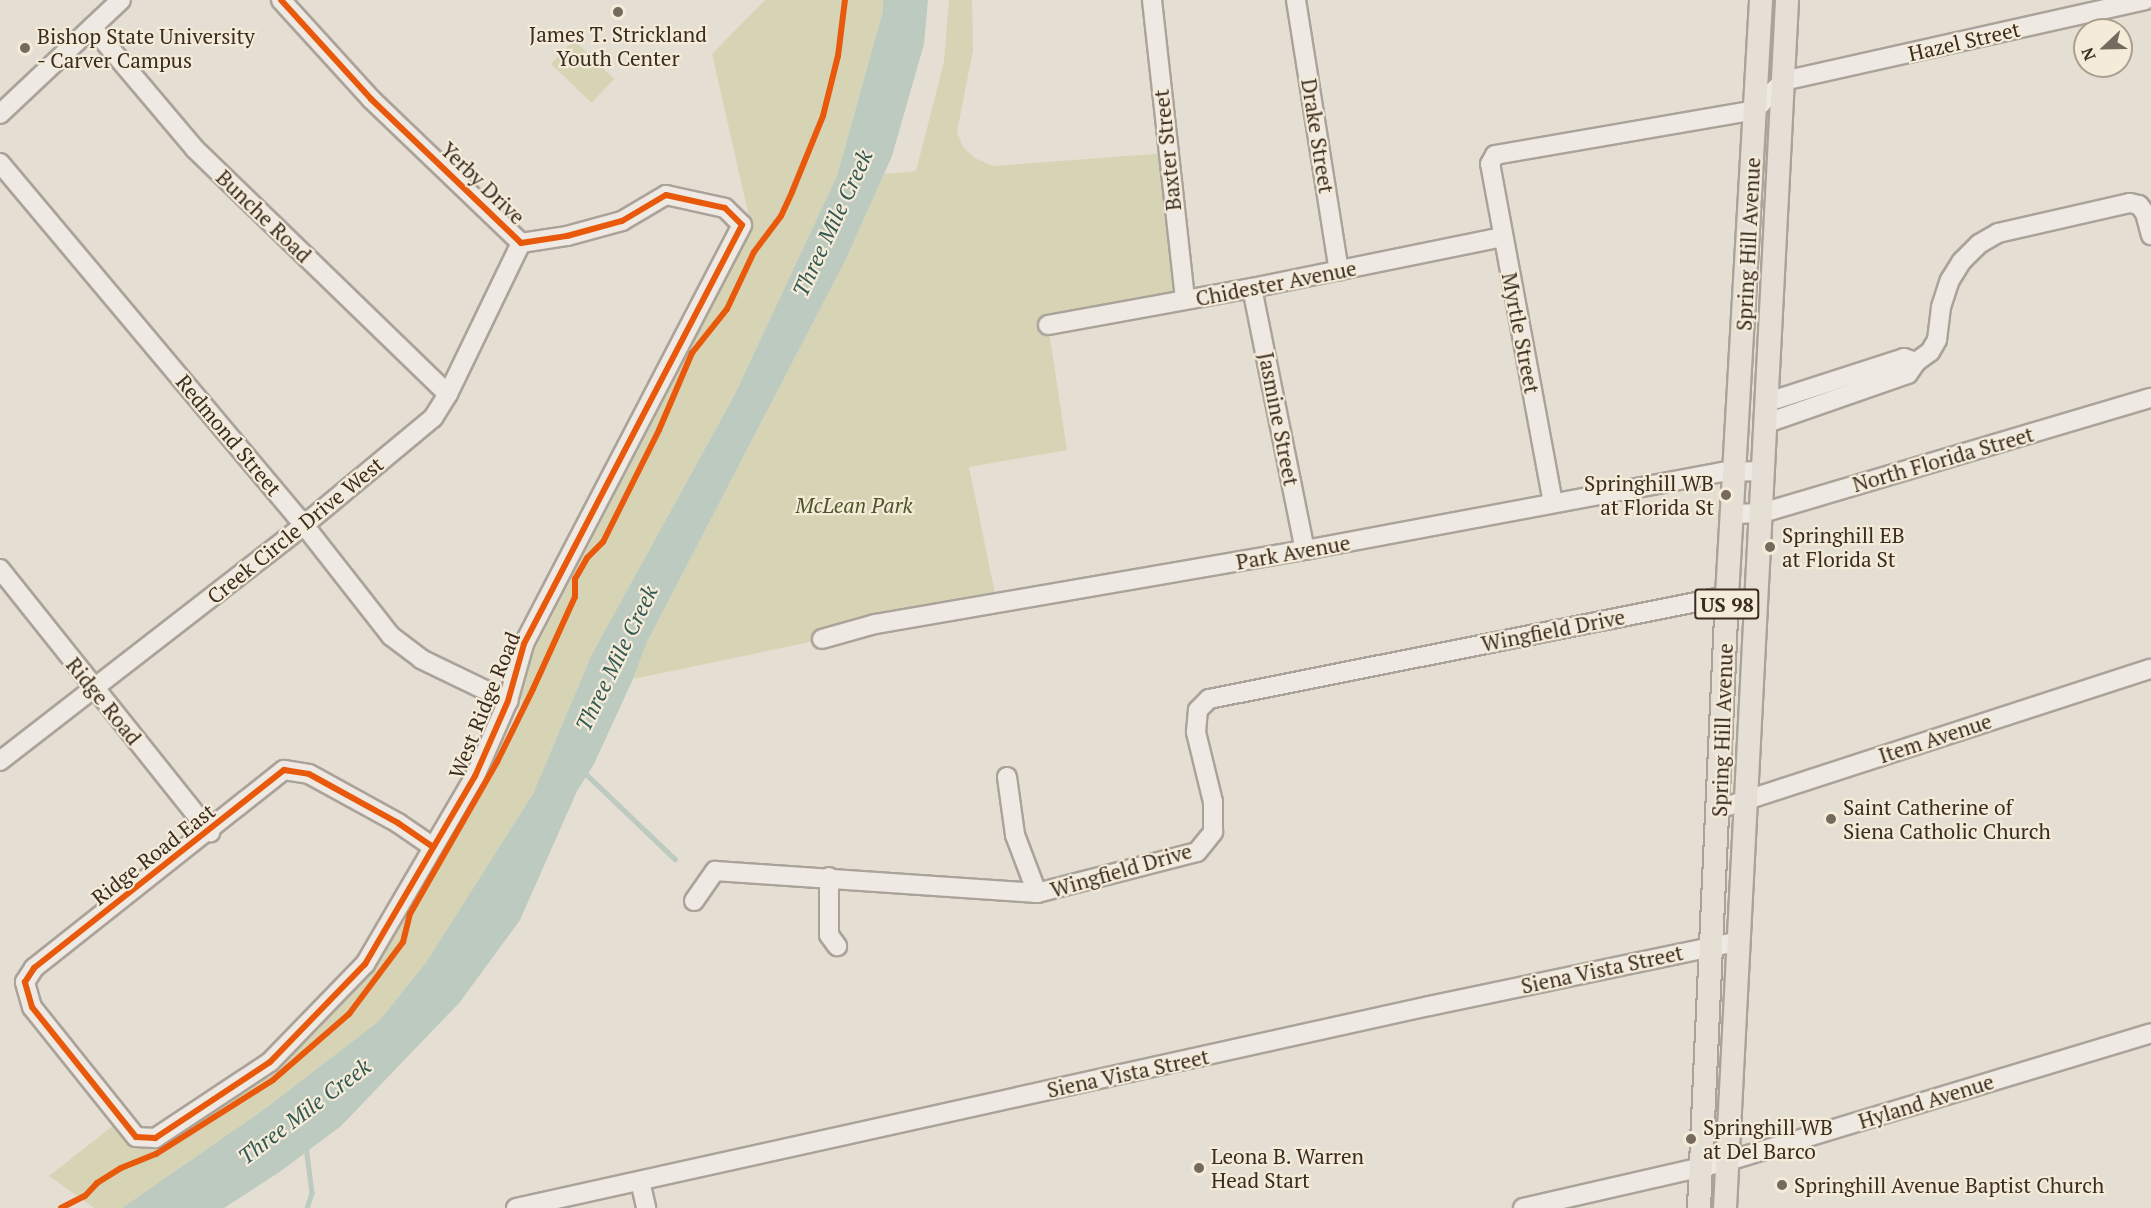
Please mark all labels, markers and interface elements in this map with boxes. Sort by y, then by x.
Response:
marker: James T. Strickland Youth Center [611,5,625,19]
street label: Hazel Street [1906,16,2022,66]
north arrow [2073,18,2133,78]
place label: James T. Strickland Youth Center [529,21,707,71]
place label: Bishop State University - Carver Campus [37,23,255,73]
marker: Bishop State University - Carver Campus [18,41,32,55]
text: N [2076,44,2101,64]
street label: Drake Street [1296,77,1340,195]
street label: Baxter Street [1148,88,1186,212]
street label: Yerby Drive [436,137,530,229]
water label: Three Mile Creek [787,146,877,300]
street label: Spring Hill Avenue [1731,156,1765,332]
street label: Bunche Road [211,165,317,267]
street label: Chidester Avenue [1193,255,1359,311]
street label: Myrtle Street [1497,270,1545,396]
street label: Jasmine Street [1254,350,1304,488]
street label: Redmond Street [171,369,287,501]
street label: North Florida Street [1849,421,2037,497]
street label: Creek Circle Drive West [202,451,388,609]
place label: Springhill WB at Florida St [1584,470,1714,520]
marker: Springhill WB at Florida St [1719,488,1733,502]
park label: McLean Park [795,492,913,518]
place label: Springhill EB at Florida St [1782,522,1905,572]
street label: Park Avenue [1234,530,1352,574]
marker: Springhill EB at Florida St [1763,540,1777,554]
water label: Three Mile Creek [569,581,663,735]
road number: US 98 [1694,587,1760,621]
street label: Wingfield Drive [1479,604,1627,656]
street label: West Ridge Road [443,628,525,782]
street label: Spring Hill Avenue [1706,642,1738,818]
street label: Ridge Road [61,652,147,750]
street label: Item Avenue [1875,708,1995,768]
place label: Saint Catherine of Siena Catholic Church [1843,794,2051,844]
street label: Ridge Road East [86,798,220,910]
marker: Saint Catherine of Siena Catholic Church [1824,812,1838,826]
street label: Wingfield Drive [1047,838,1195,902]
street label: Siena Vista Street [1518,939,1686,999]
street label: Siena Vista Street [1044,1043,1212,1103]
water label: Three Mile Creek [233,1053,375,1169]
street label: Hyland Avenue [1855,1068,1997,1134]
place label: Springhill WB at Del Barco [1703,1114,1833,1164]
marker: Springhill WB at Del Barco [1684,1132,1698,1146]
place label: Leona B. Warren Head Start [1211,1143,1365,1193]
marker: Leona B. Warren Head Start [1192,1161,1206,1175]
place label: Springhill Avenue Baptist Church [1794,1172,2105,1198]
marker: Springhill Avenue Baptist Church [1775,1178,1789,1192]

